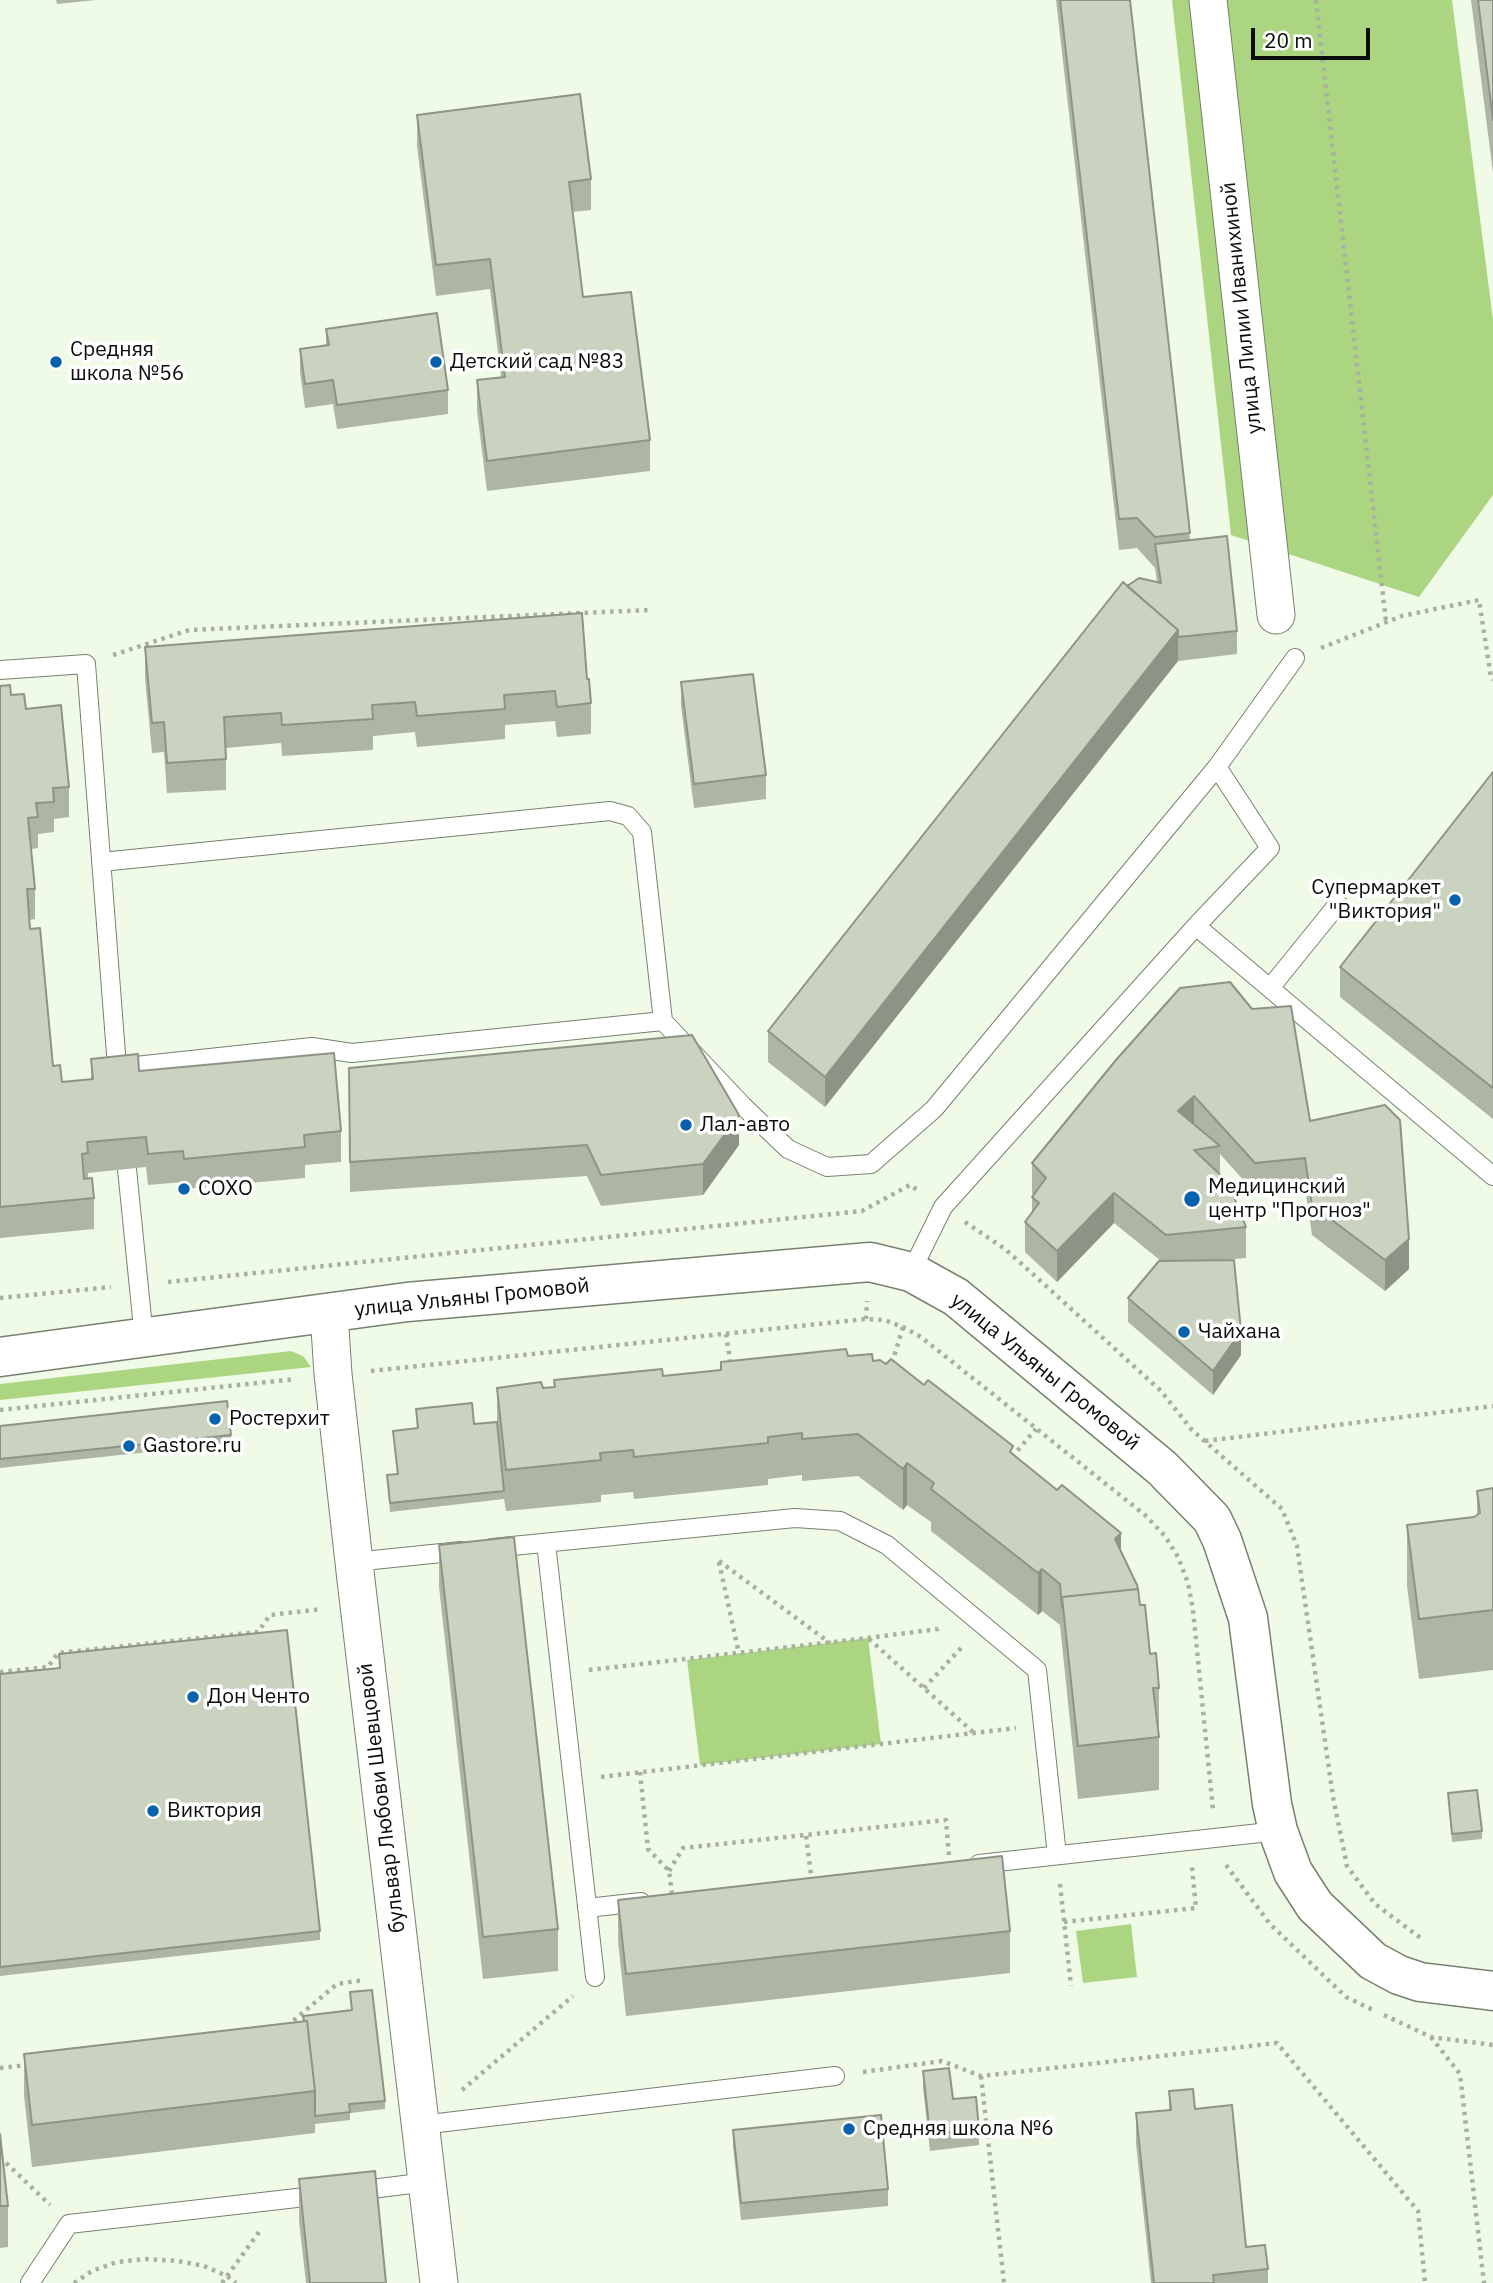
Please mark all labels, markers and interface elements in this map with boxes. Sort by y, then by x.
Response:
scale bar [1255,14,1374,58]
text: 20 m [1264,26,1313,54]
street label: улица Лилии Иванихиной [1216,181,1268,435]
place label: Средняя школа №56 [70,337,184,387]
place label: Детский сад №83 [450,349,624,375]
marker: Средняя школа №56 [48,354,64,370]
marker: Детский сад №83 [428,354,444,370]
place label: Супермаркет "Виктория" [1311,875,1441,925]
marker: Супермаркет "Виктория" [1447,892,1463,908]
place label: Лал-авто [700,1112,790,1138]
marker: Лал-авто [678,1117,694,1133]
place label: Медицинский центр "Прогноз" [1208,1174,1371,1224]
place label: СОХО [198,1176,253,1202]
marker: СОХО [176,1181,192,1197]
marker: Медицинский центр "Прогноз" [1182,1189,1202,1209]
street label: улица Ульяны Громовой [353,1273,591,1323]
street label: улица Ульяны Громовой [945,1288,1145,1456]
place label: Чайхана [1198,1319,1280,1345]
marker: Чайхана [1176,1324,1192,1340]
place label: Ростерхит [229,1406,330,1432]
marker: Ростерхит [207,1411,223,1427]
place label: Gastore.ru [143,1433,242,1459]
marker: Gastore.ru [121,1438,137,1454]
street label: бульвар Любови Шевцовой [353,1662,411,1934]
place label: Дон Ченто [207,1684,310,1710]
marker: Дон Ченто [185,1689,201,1705]
place label: Виктория [167,1798,262,1824]
marker: Виктория [145,1803,161,1819]
place label: Средняя школа №6 [863,2116,1054,2142]
marker: Средняя школа №6 [841,2121,857,2137]

